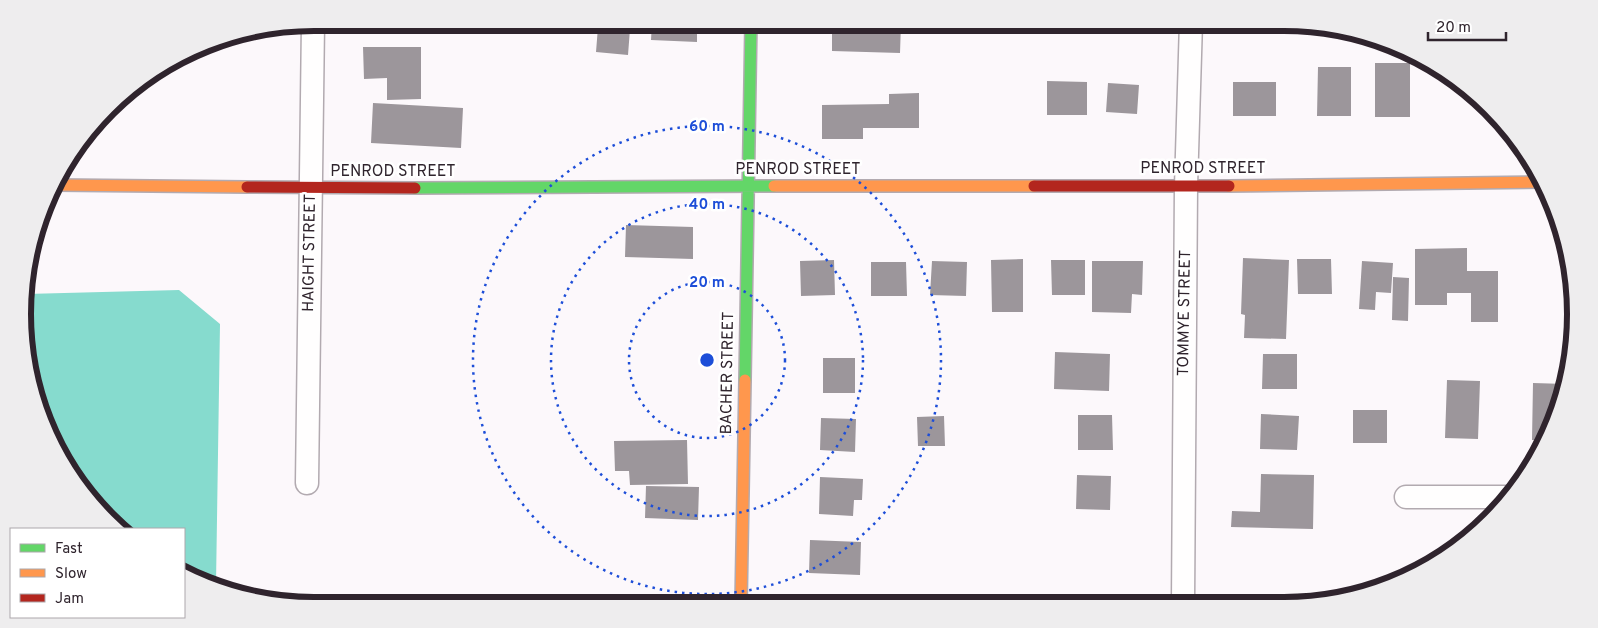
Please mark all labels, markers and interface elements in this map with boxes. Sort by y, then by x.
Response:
scale bar [1428,10,1506,42]
text: 20 m [1436,19,1471,38]
text: 60 m [689,118,725,137]
street label: PENROD STREET [1140,159,1266,179]
street label: PENROD STREET [735,160,861,180]
street label: PENROD STREET [330,162,456,182]
street label: HAIGHT STREET [299,194,321,312]
text: 40 m [689,196,725,215]
street label: TOMMYE STREET [1174,250,1196,376]
text: 20 m [689,274,725,293]
street label: BACHER STREET [717,311,739,435]
centre of rings [698,351,716,369]
legend [10,528,185,618]
text: Fast [55,540,83,559]
text: Slow [55,565,87,584]
text: Jam [55,590,84,609]

